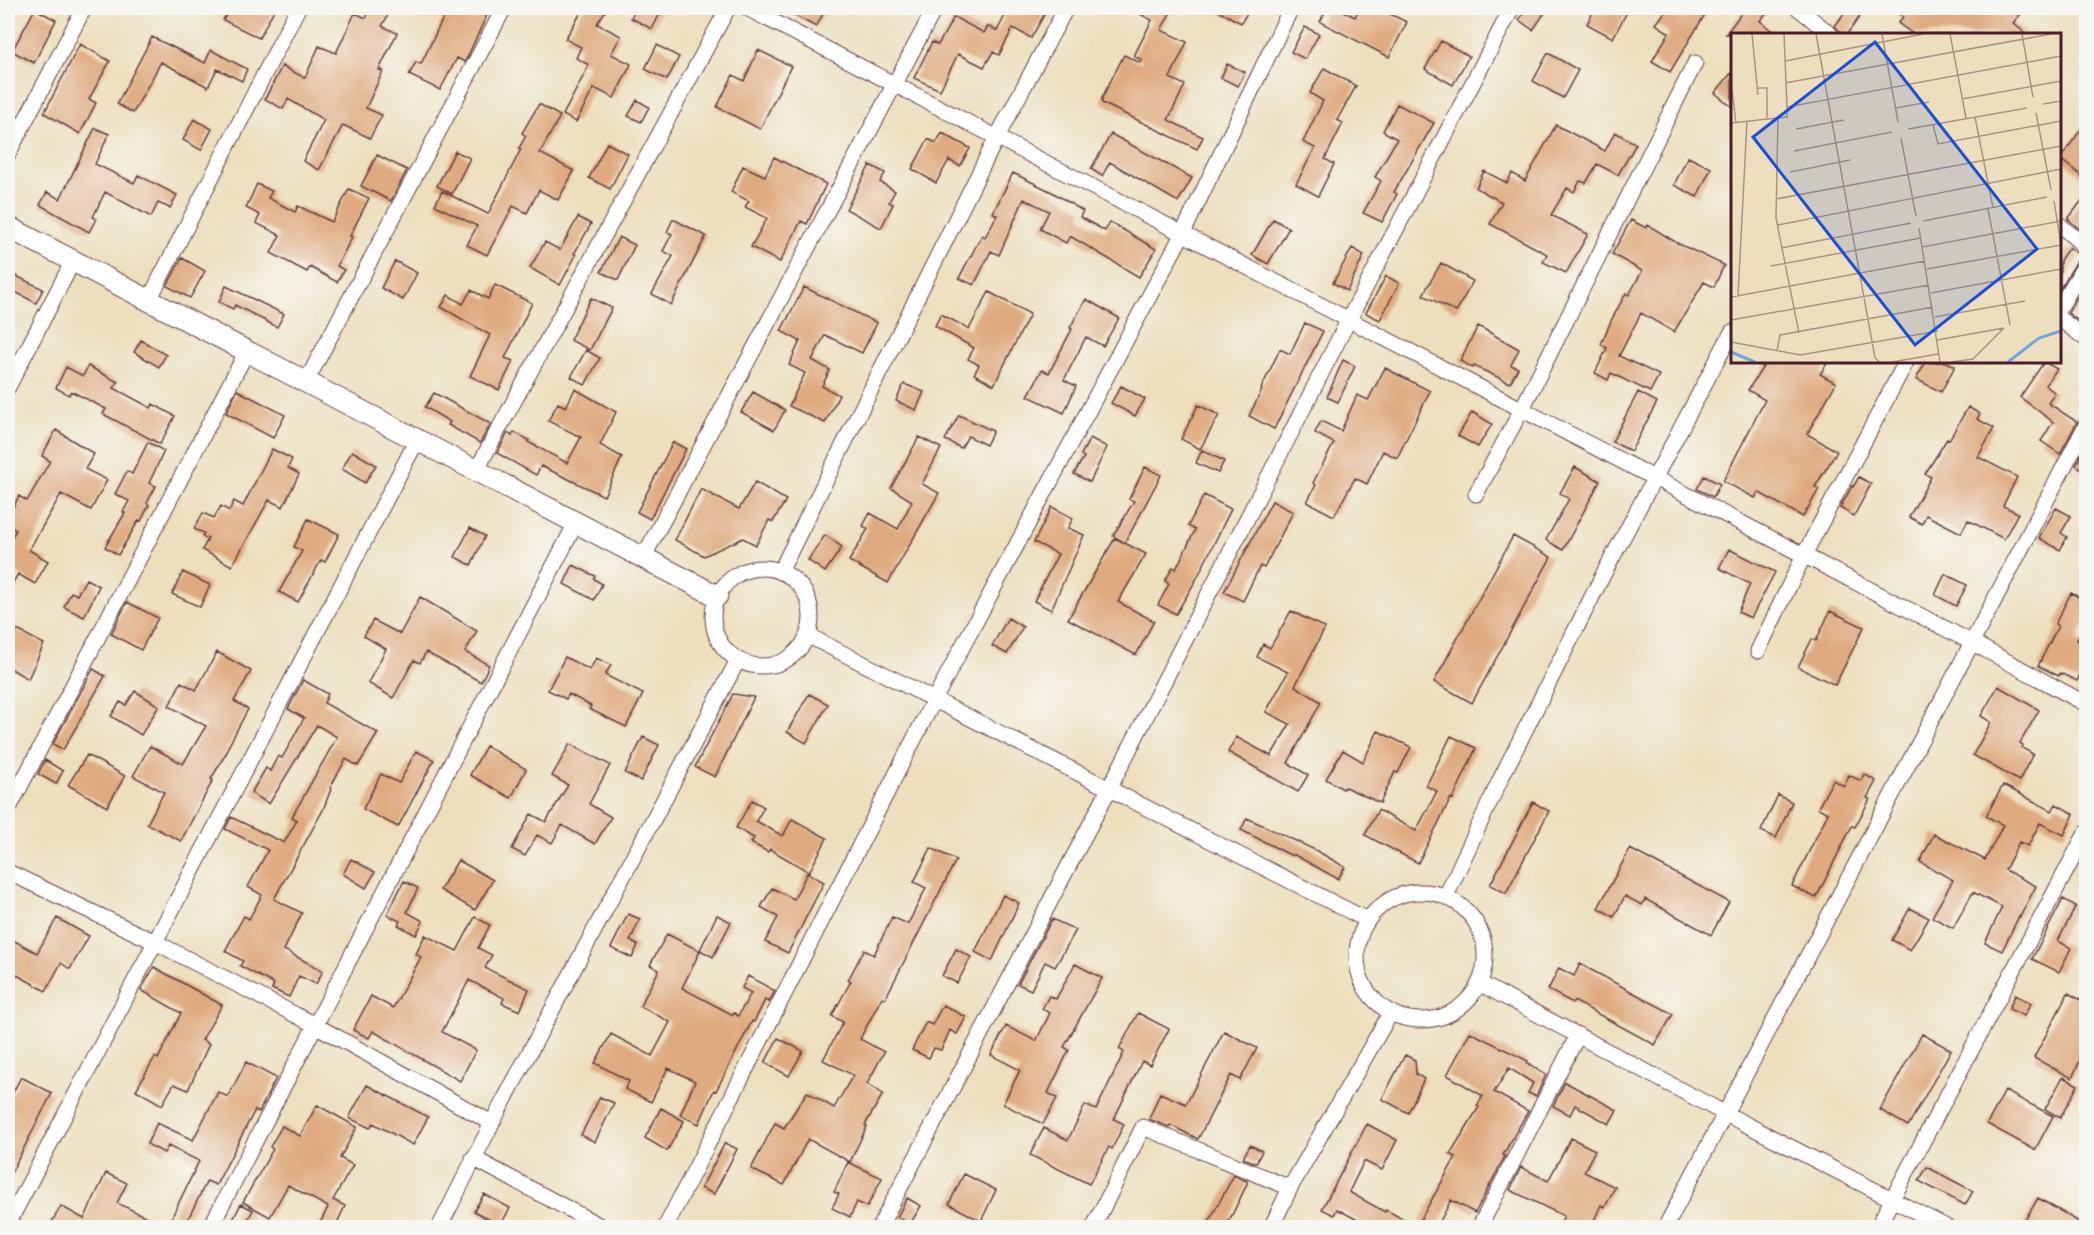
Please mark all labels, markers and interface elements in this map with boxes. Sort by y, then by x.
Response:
inset map [1731,33,2061,363]

